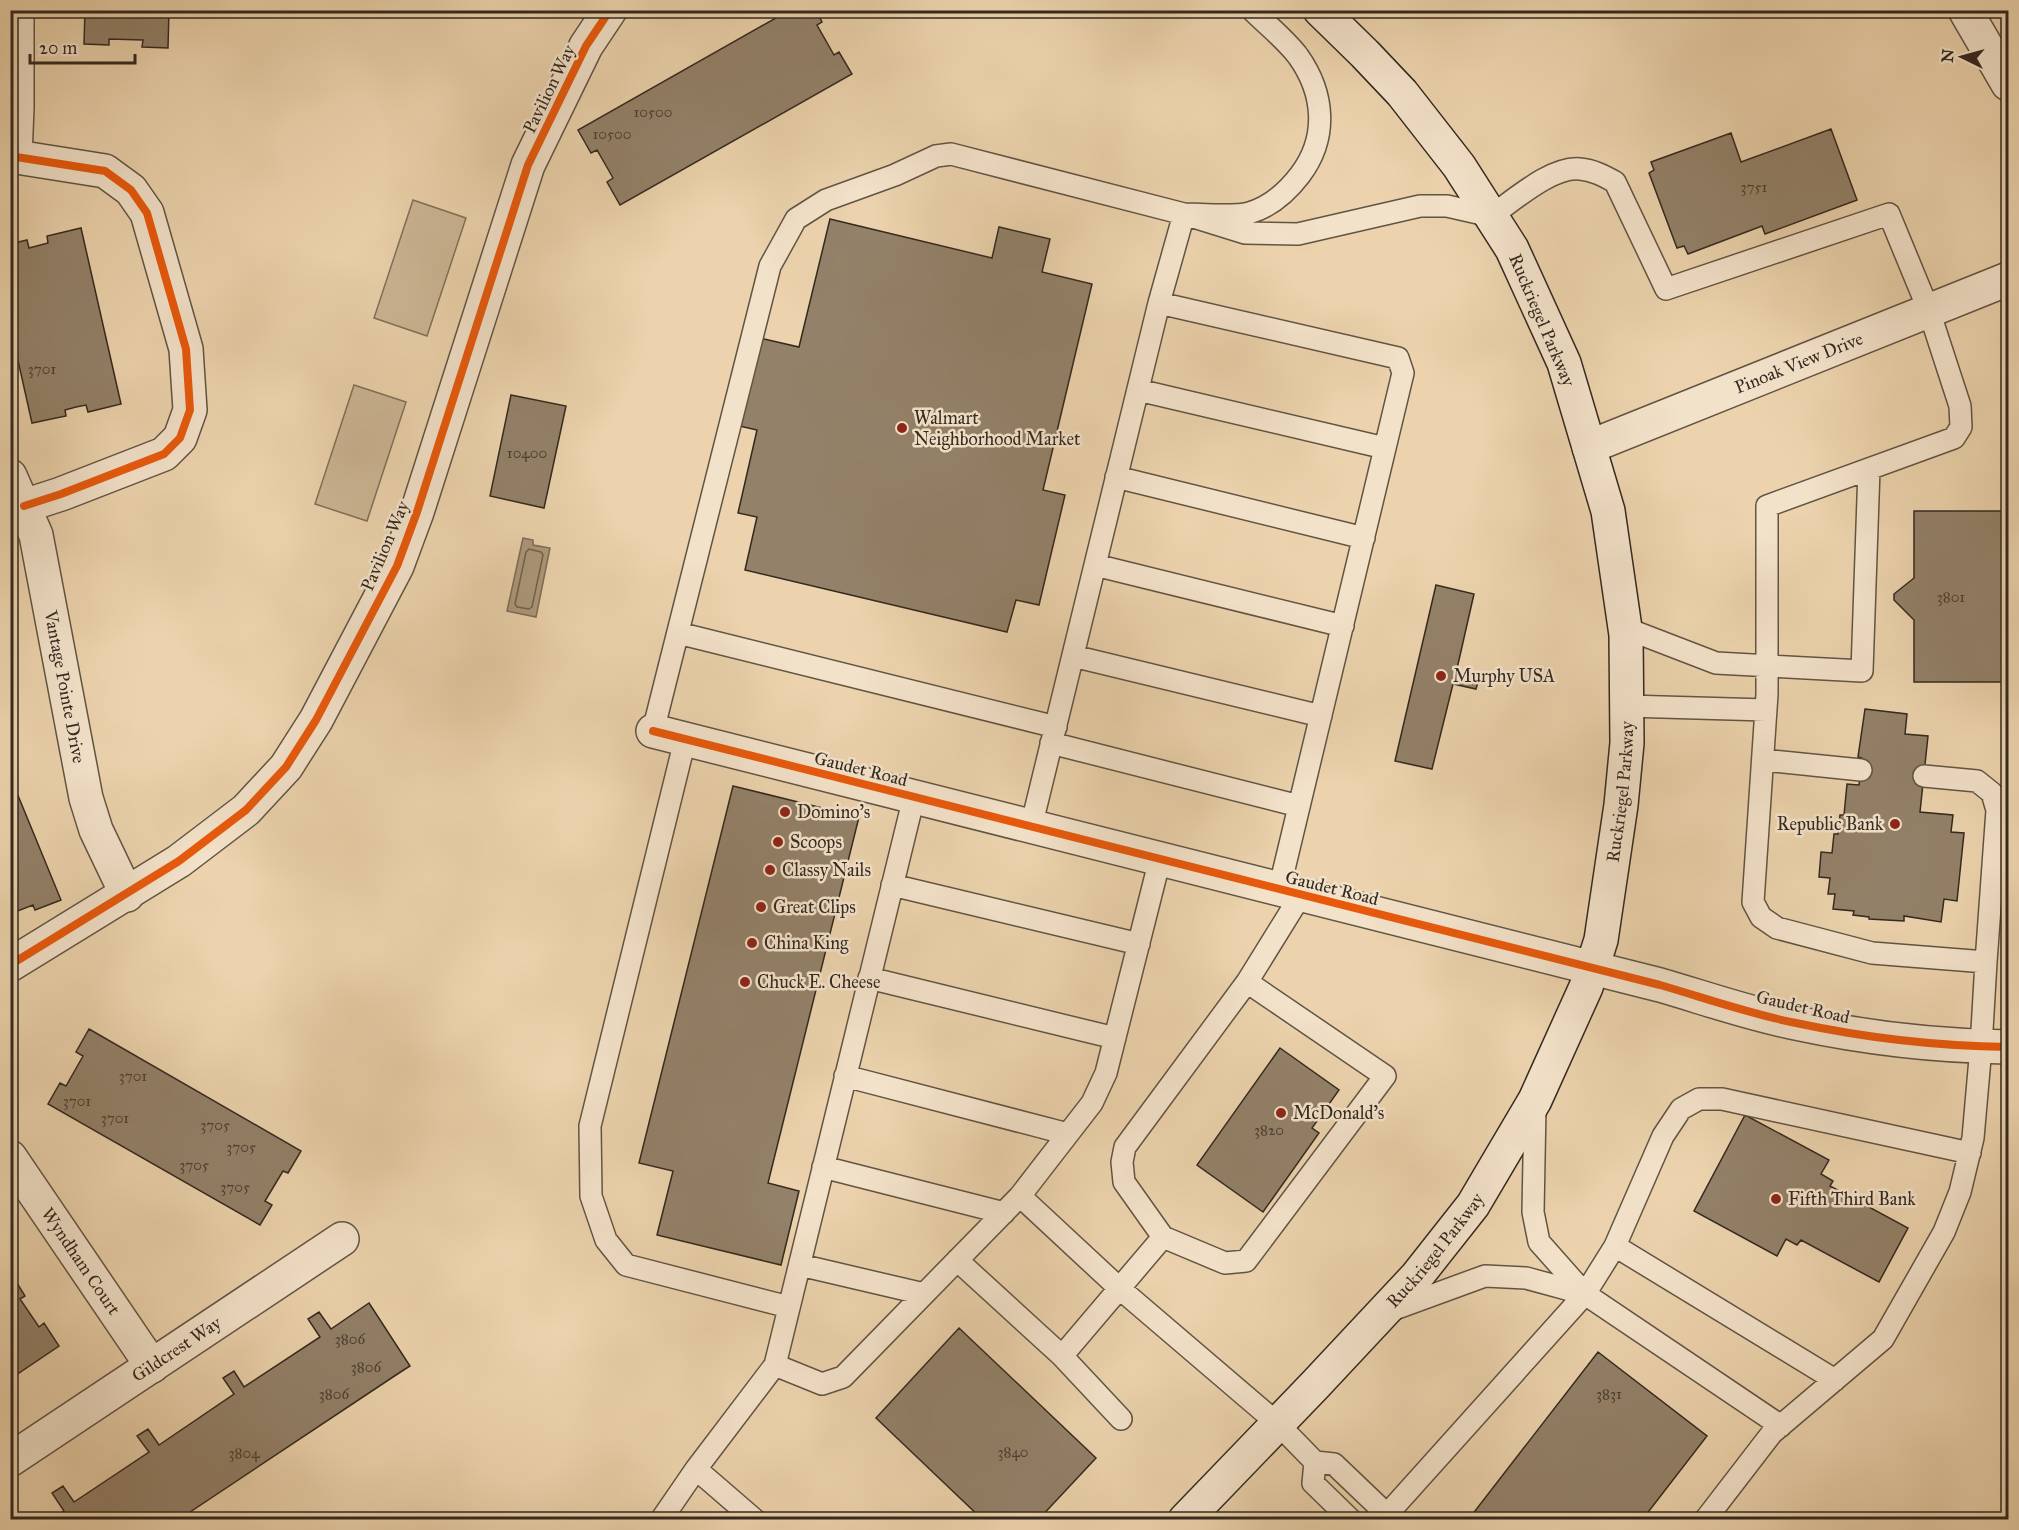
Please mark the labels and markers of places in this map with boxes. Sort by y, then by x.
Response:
place label: Walmart Neighborhood Market [914,407,1081,451]
marker: Walmart Neighborhood Market [895,421,909,435]
place label: Murphy USA [1453,665,1555,687]
marker: Murphy USA [1434,669,1448,683]
place label: Domino's [797,801,870,823]
marker: Domino's [778,805,792,819]
place label: Republic Bank [1777,813,1884,835]
marker: Republic Bank [1888,817,1902,831]
place label: Scoops [790,831,842,853]
marker: Scoops [771,835,785,849]
place label: Classy Nails [782,859,871,881]
marker: Classy Nails [763,863,777,877]
place label: Great Clips [773,896,856,918]
marker: Great Clips [754,900,768,914]
place label: China King [764,932,849,955]
marker: China King [745,936,759,950]
place label: Chuck E. Cheese [757,971,880,993]
marker: Chuck E. Cheese [738,975,752,989]
place label: McDonald's [1293,1102,1384,1124]
marker: McDonald's [1274,1106,1288,1120]
place label: Fifth Third Bank [1788,1188,1916,1210]
marker: Fifth Third Bank [1769,1192,1783,1206]

